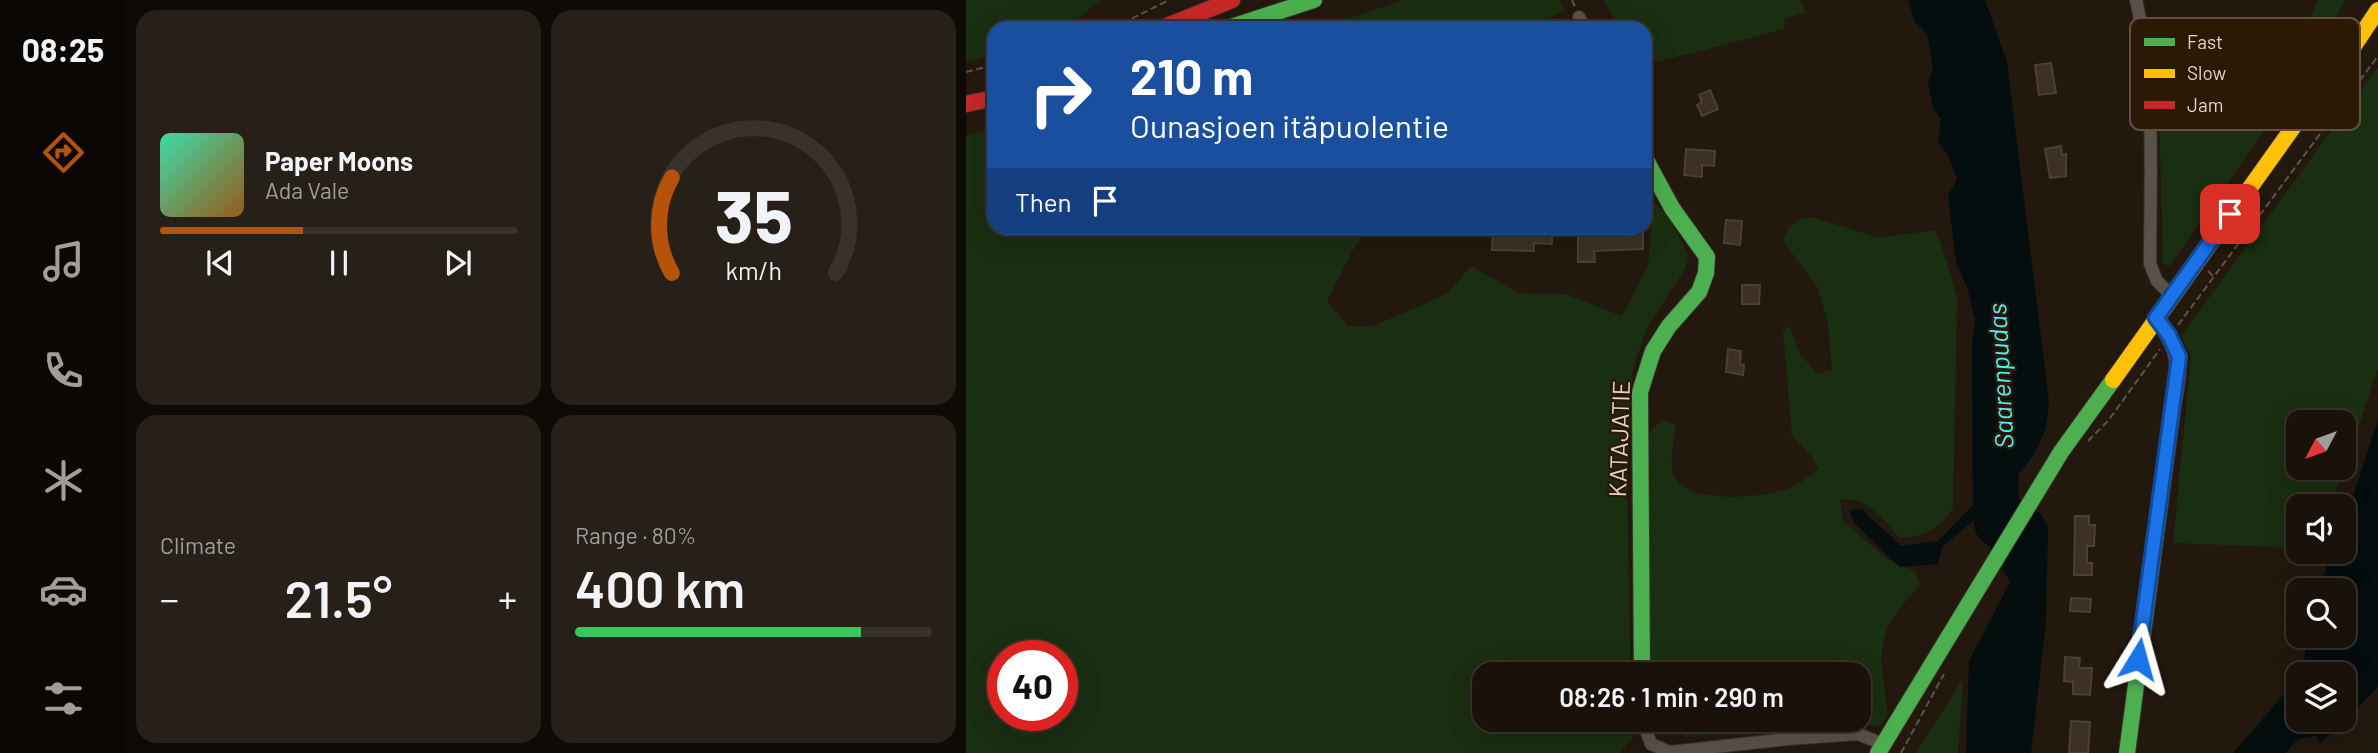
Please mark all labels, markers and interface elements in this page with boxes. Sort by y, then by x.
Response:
legend [2130,18,2360,130]
text: 08:25 [22,30,104,68]
text: Fast [2187,30,2223,53]
text: 210 m [1130,46,1253,105]
icon: right [1015,49,1106,140]
text: Slow [2187,61,2226,84]
text: Jam [2187,93,2223,116]
text: Ounasjoen itäpuolentie [1130,106,1449,144]
icon: directions [39,128,88,177]
text: Paper Moons [265,145,413,176]
text: 35 [714,171,793,259]
text: Ada Vale [265,176,349,204]
icon: arrive [1086,182,1124,220]
pin [2200,184,2260,244]
text: Then [1015,186,1072,217]
icon: arrive [2211,195,2249,233]
icon: music [39,237,88,286]
icon: previous [201,244,239,282]
icon: pause [320,244,358,282]
icon: next [439,244,477,282]
text: km/h [725,255,782,285]
water label: Saarenpudas [1980,303,2019,450]
icon: phone [39,346,88,395]
street label: KATAJATIE [1602,380,1635,498]
north arrow [2286,410,2356,480]
map controls [2286,410,2356,732]
icon: climate [39,456,88,505]
button: sound [2286,494,2356,564]
text: Range · 80% [575,521,696,549]
text: Climate [160,531,236,559]
text: 400 km [575,556,745,618]
icon: car [39,565,88,614]
text: 21.5° [285,566,392,628]
text: − [160,575,179,621]
text: + [498,575,517,621]
button: search [2286,578,2356,648]
position arrow [2101,622,2175,696]
speed limit sign: 40 [987,640,1078,731]
button: layers [2286,662,2356,732]
icon: filters [39,674,88,723]
text: 08:26 · 1 min · 290 m [1559,681,1784,712]

